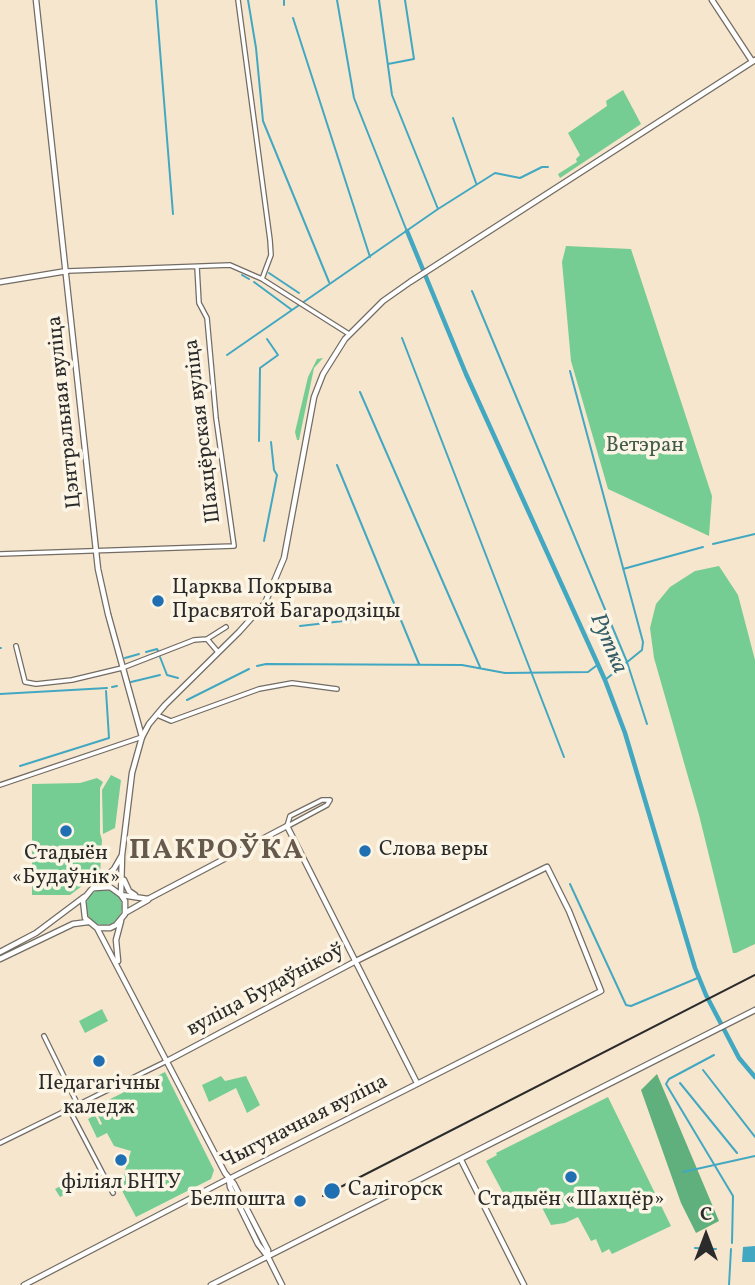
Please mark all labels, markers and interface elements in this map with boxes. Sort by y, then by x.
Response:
street label: Цэнтральная вуліца [43,314,89,510]
street label: Шахцёрская вуліца [180,337,228,525]
park label: Ветэран [606,434,684,460]
place label: Царква Покрыва Прасвятой Багародзіцы [172,576,400,626]
marker: Царква Покрыва Прасвятой Багародзіцы [150,593,166,609]
water label: Рутка [582,610,632,678]
marker: Стадыён «Будаўнік» [58,823,74,839]
district label: ПАКРОЎКА [130,836,304,870]
place label: Слова веры [379,838,488,864]
place label: Стадыён «Будаўнік» [12,842,120,892]
marker: Слова веры [357,843,373,859]
street label: вуліца Будаўнікоў [183,939,349,1043]
marker: Педагагічны каледж [91,1053,107,1069]
street label: Чыгуначная вуліца [217,1070,393,1176]
place label: Педагагічны каледж [38,1072,160,1122]
marker: філіял БНТУ [113,1152,129,1168]
marker: Стадыён «Шахцёр» [563,1169,579,1185]
place label: філіял БНТУ [61,1171,181,1197]
place label: Салігорск [348,1178,443,1204]
marker: Салігорск [322,1181,342,1201]
place label: Белпошта [190,1188,286,1214]
place label: Стадыён «Шахцёр» [478,1188,664,1214]
marker: Белпошта [292,1193,308,1209]
north arrow [671,1201,741,1271]
text: С [700,1202,712,1228]

